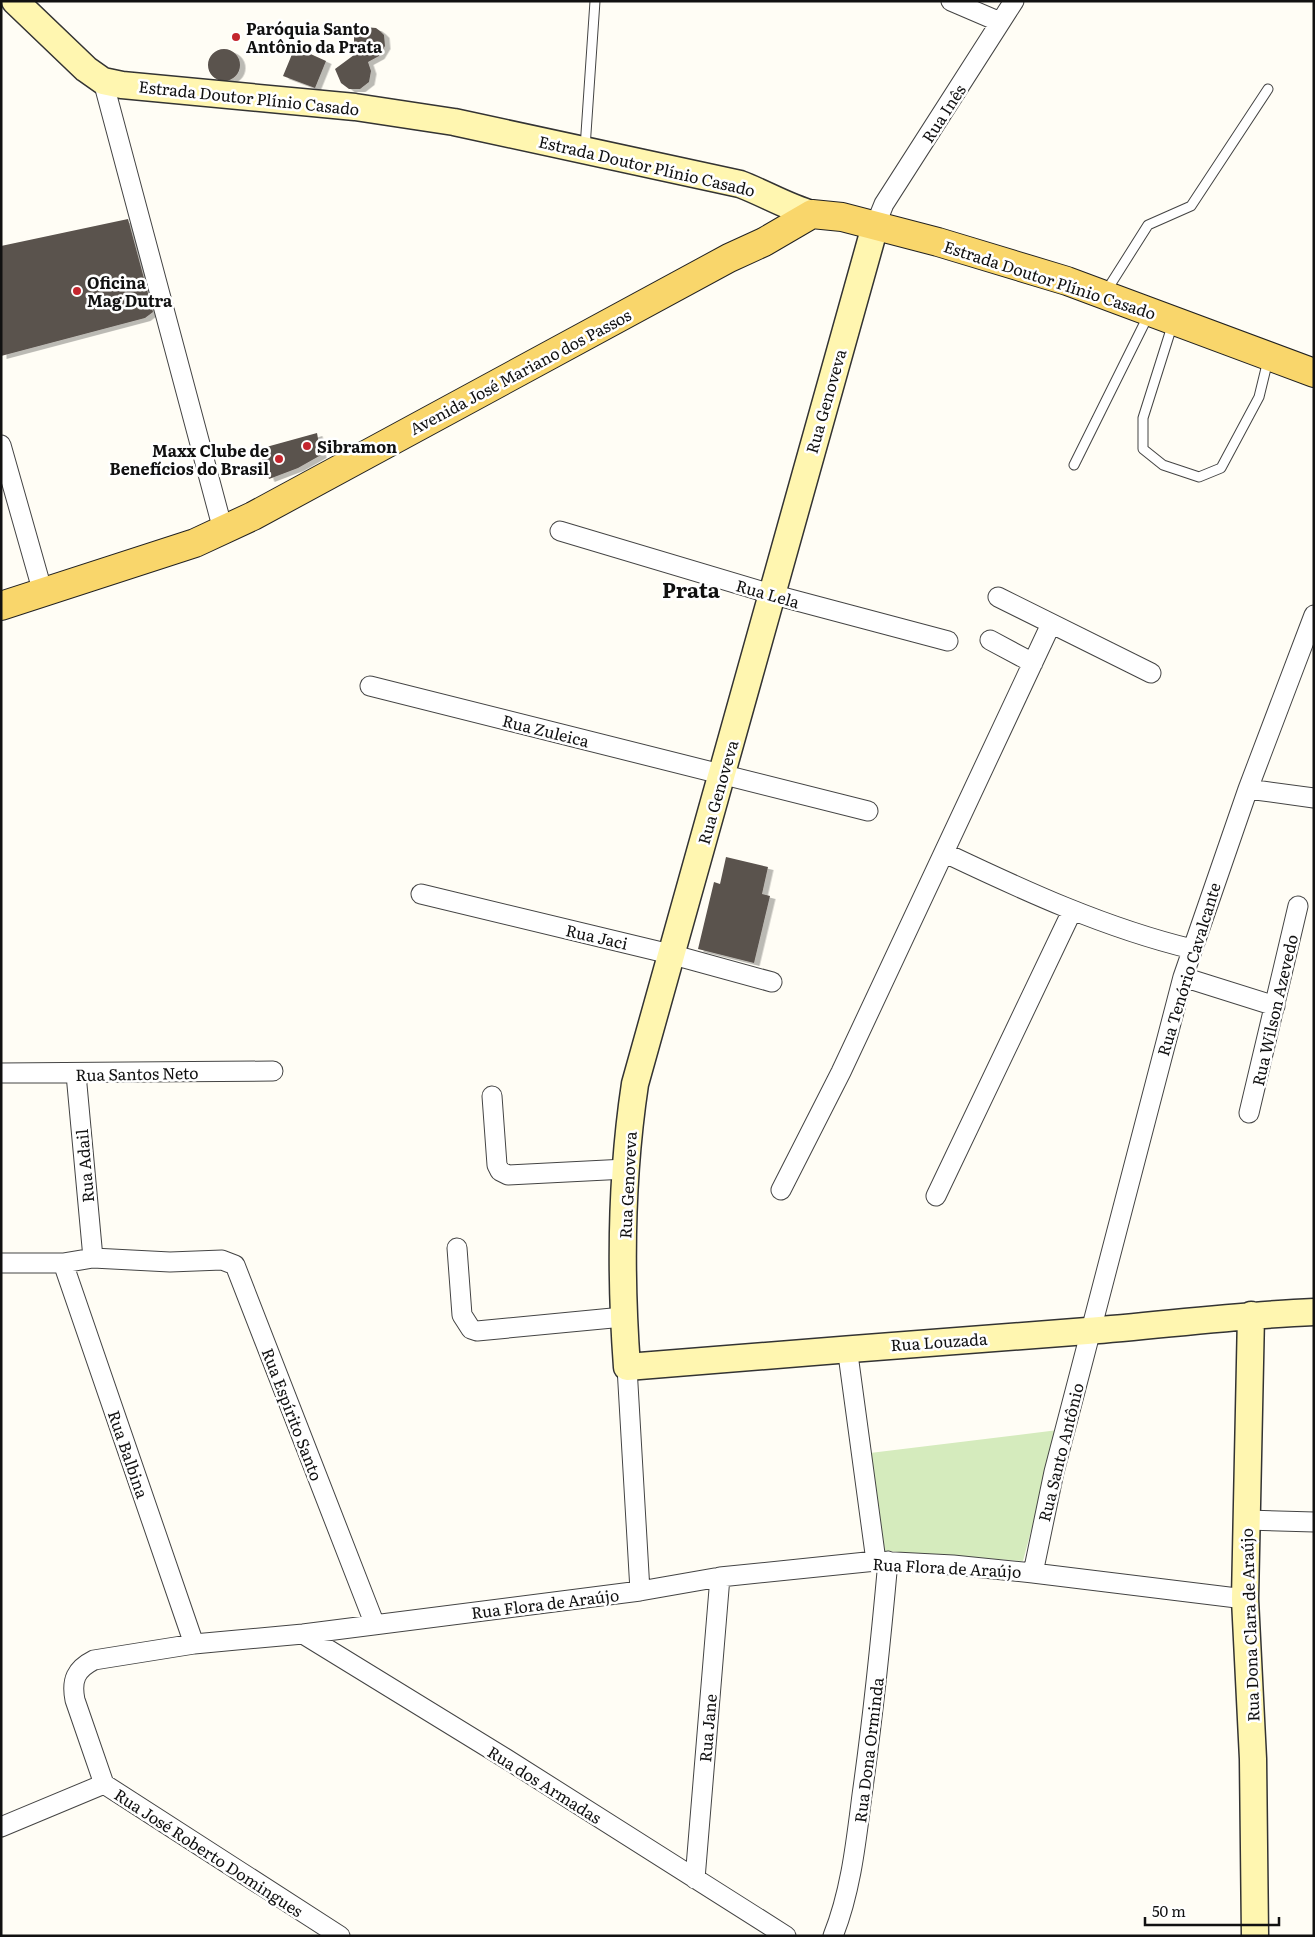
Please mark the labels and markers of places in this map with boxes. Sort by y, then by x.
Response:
place label: Paróquia Santo Antônio da Prata [246,16,383,58]
marker: Paróquia Santo Antônio da Prata [230,31,242,43]
place label: Oficina Mag Dutra [87,270,173,312]
marker: Oficina Mag Dutra [71,285,83,297]
place label: Sibramon [317,434,397,458]
place label: Maxx Clube de Benefícios do Brasil [110,438,269,480]
marker: Sibramon [301,440,313,452]
marker: Maxx Clube de Benefícios do Brasil [273,453,285,465]

